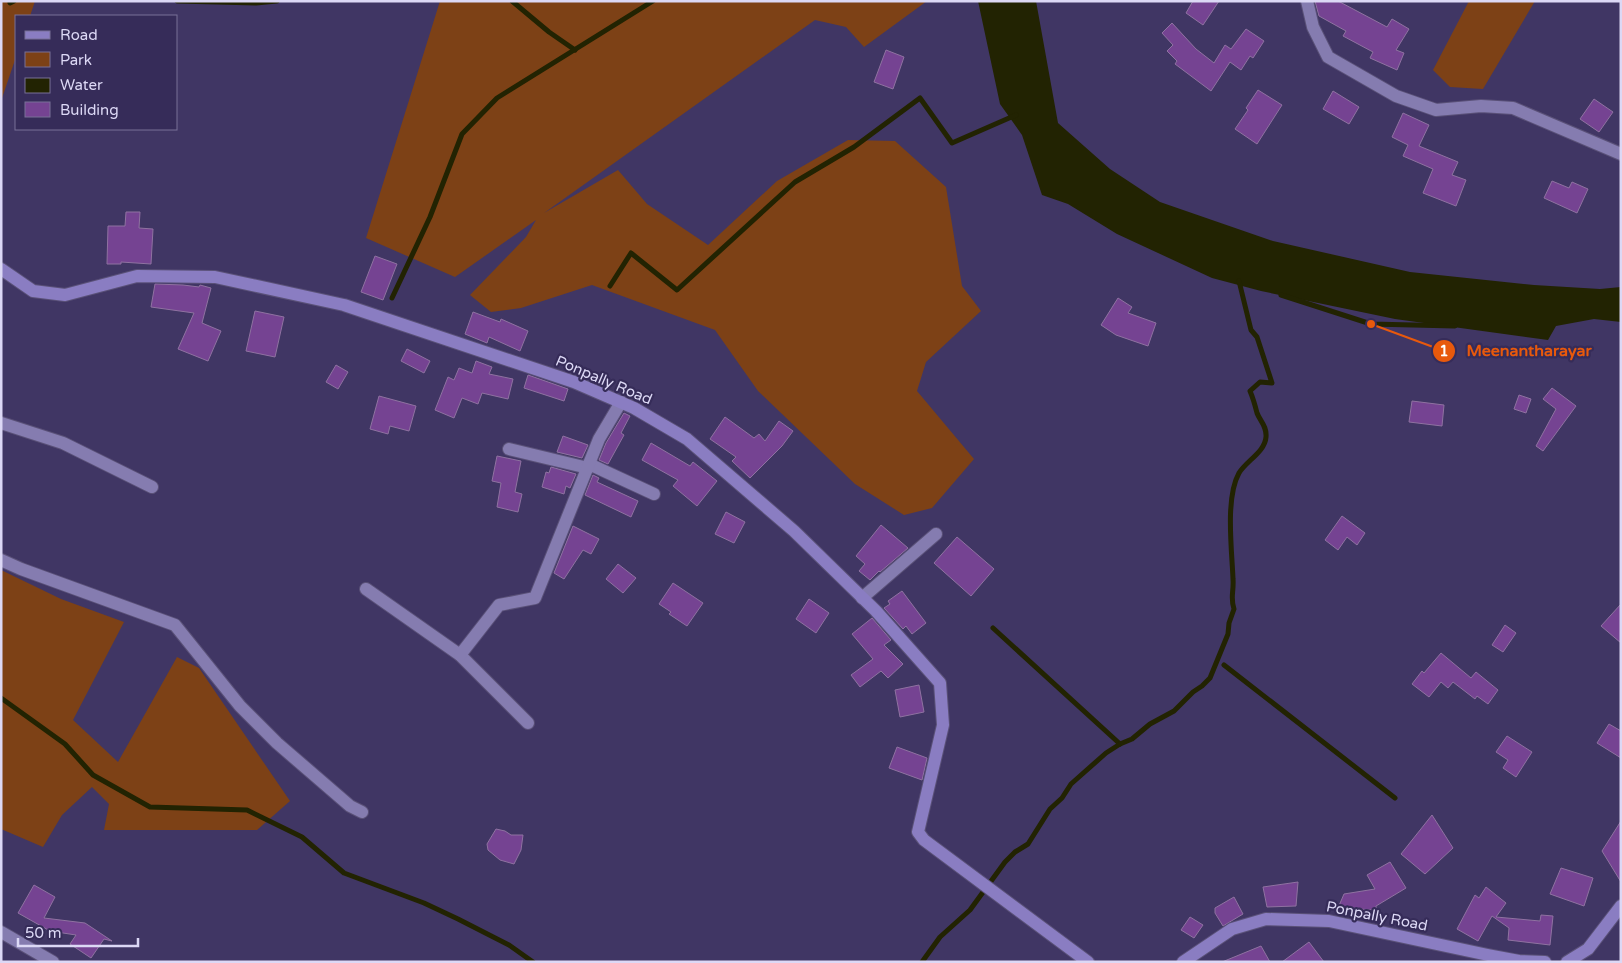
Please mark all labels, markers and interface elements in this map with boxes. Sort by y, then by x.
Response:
legend [15,15,178,130]
text: Road [60,26,98,44]
text: Park [60,51,92,69]
text: Water [60,76,103,94]
text: Building [60,101,119,119]
callout: Meenantharayar [1432,335,1602,366]
text: Meenantharayar [1466,341,1592,361]
text: 1 [1439,342,1449,360]
street label: Ponpally Road [553,352,655,408]
street label: Ponpally Road [1325,897,1429,935]
scale bar [18,916,138,948]
text: 50 m [25,924,62,942]

